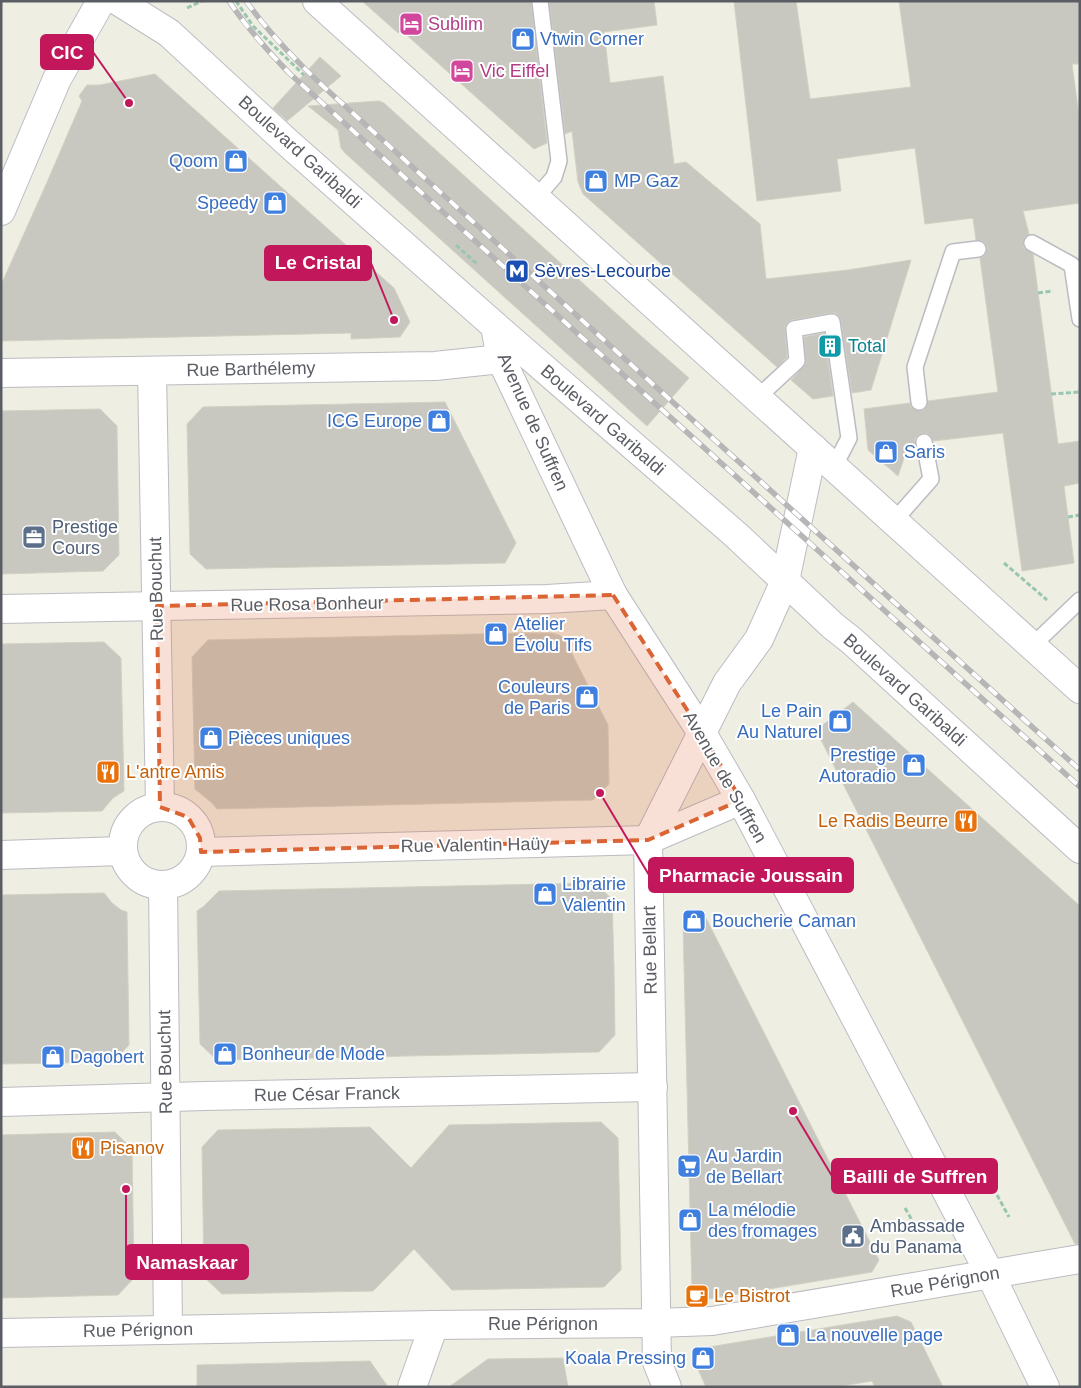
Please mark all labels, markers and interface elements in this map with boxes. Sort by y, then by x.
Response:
hotel icon: Sublim [398,11,424,37]
place label: Sublim [428,14,483,34]
shop icon: Vtwin Corner [510,26,536,52]
place label: Vtwin Corner [540,29,644,49]
callout: CIC [41,35,93,69]
text: CIC [51,42,84,63]
hotel icon: Vic Eiffel [449,58,475,84]
place label: Vic Eiffel [480,61,549,81]
street label: Boulevard Garibaldi [235,92,365,212]
shop icon: Qoom [223,148,249,174]
place label: Qoom [169,151,218,171]
shop icon: MP Gaz [583,168,609,194]
place label: MP Gaz [614,171,679,191]
shop icon: Speedy [262,190,288,216]
place label: Speedy [197,193,258,213]
callout: Le Cristal [265,246,371,280]
text: Le Cristal [275,252,361,273]
metro station icon: Sèvres-Lecourbe [504,258,530,284]
place label: Sèvres-Lecourbe [534,261,671,281]
building icon: Total [817,333,843,359]
place label: Total [848,336,886,356]
street label: Avenue de Suffren [494,350,572,494]
street label: Rue Barthélemy [186,358,316,380]
street label: Boulevard Garibaldi [537,361,669,479]
shop icon: ICG Europe [426,408,452,434]
place label: ICG Europe [327,411,422,431]
shop icon: Saris [873,439,899,465]
place label: Saris [904,442,945,462]
place label: Prestige Cours [52,517,118,558]
office icon: Prestige Cours [21,524,47,550]
street label: Rue Bouchut [145,537,167,641]
street label: Rue Rosa Bonheur [230,593,384,615]
place label: Atelier Évolu Tifs [514,614,592,655]
shop icon: Atelier Évolu Tifs [483,621,509,647]
street label: Boulevard Garibaldi [840,630,970,750]
place label: Couleurs de Paris [498,677,570,718]
shop icon: Couleurs de Paris [574,684,600,710]
place label: Le Pain Au Naturel [737,701,822,742]
street label: Avenue de Suffren [679,708,771,846]
shop icon: Le Pain Au Naturel [827,708,853,734]
shop icon: Pièces uniques [198,725,224,751]
place label: Pièces uniques [228,728,350,748]
place label: Prestige Autoradio [819,745,896,786]
shop icon: Prestige Autoradio [901,752,927,778]
restaurant icon: L'antre Amis [95,759,121,785]
place label: L'antre Amis [126,762,224,782]
restaurant icon: Le Radis Beurre [953,808,979,834]
place label: Le Radis Beurre [818,811,948,831]
street label: Rue Valentin Haüy [400,834,550,856]
callout: Pharmacie Joussain [649,858,853,892]
text: Pharmacie Joussain [659,865,843,886]
place label: Librairie Valentin [562,874,626,915]
shop icon: Librairie Valentin [532,881,558,907]
street label: Rue Bellart [639,905,661,995]
shop icon: Boucherie Caman [681,908,707,934]
place label: Boucherie Caman [712,911,856,931]
street label: Rue Bouchut [154,1010,176,1114]
shop icon: Bonheur de Mode [212,1041,238,1067]
shop icon: Dagobert [40,1044,66,1070]
place label: Bonheur de Mode [242,1044,385,1064]
place label: Dagobert [70,1047,144,1067]
street label: Rue César Franck [254,1083,401,1105]
restaurant icon: Pisanov [70,1135,96,1161]
place label: Pisanov [100,1138,164,1158]
place label: Au Jardin de Bellart [706,1146,782,1187]
supermarket icon: Au Jardin de Bellart [676,1153,702,1179]
callout: Bailli de Suffren [832,1159,997,1193]
text: Bailli de Suffren [843,1166,987,1187]
place label: La mélodie des fromages [708,1200,817,1241]
shop icon: La mélodie des fromages [677,1207,703,1233]
place label: Ambassade du Panama [870,1216,965,1257]
public building icon: Ambassade du Panama [840,1223,866,1249]
callout: Namaskaar [126,1245,248,1279]
text: Namaskaar [136,1252,238,1273]
street label: Rue Pérignon [889,1263,1001,1301]
cafe icon: Le Bistrot [684,1283,710,1309]
place label: Le Bistrot [714,1286,790,1306]
street label: Rue Pérignon [488,1314,598,1334]
street label: Rue Pérignon [83,1319,193,1341]
shop icon: La nouvelle page [775,1322,801,1348]
place label: La nouvelle page [806,1325,943,1345]
shop icon: Koala Pressing [690,1345,716,1371]
place label: Koala Pressing [565,1348,686,1368]

